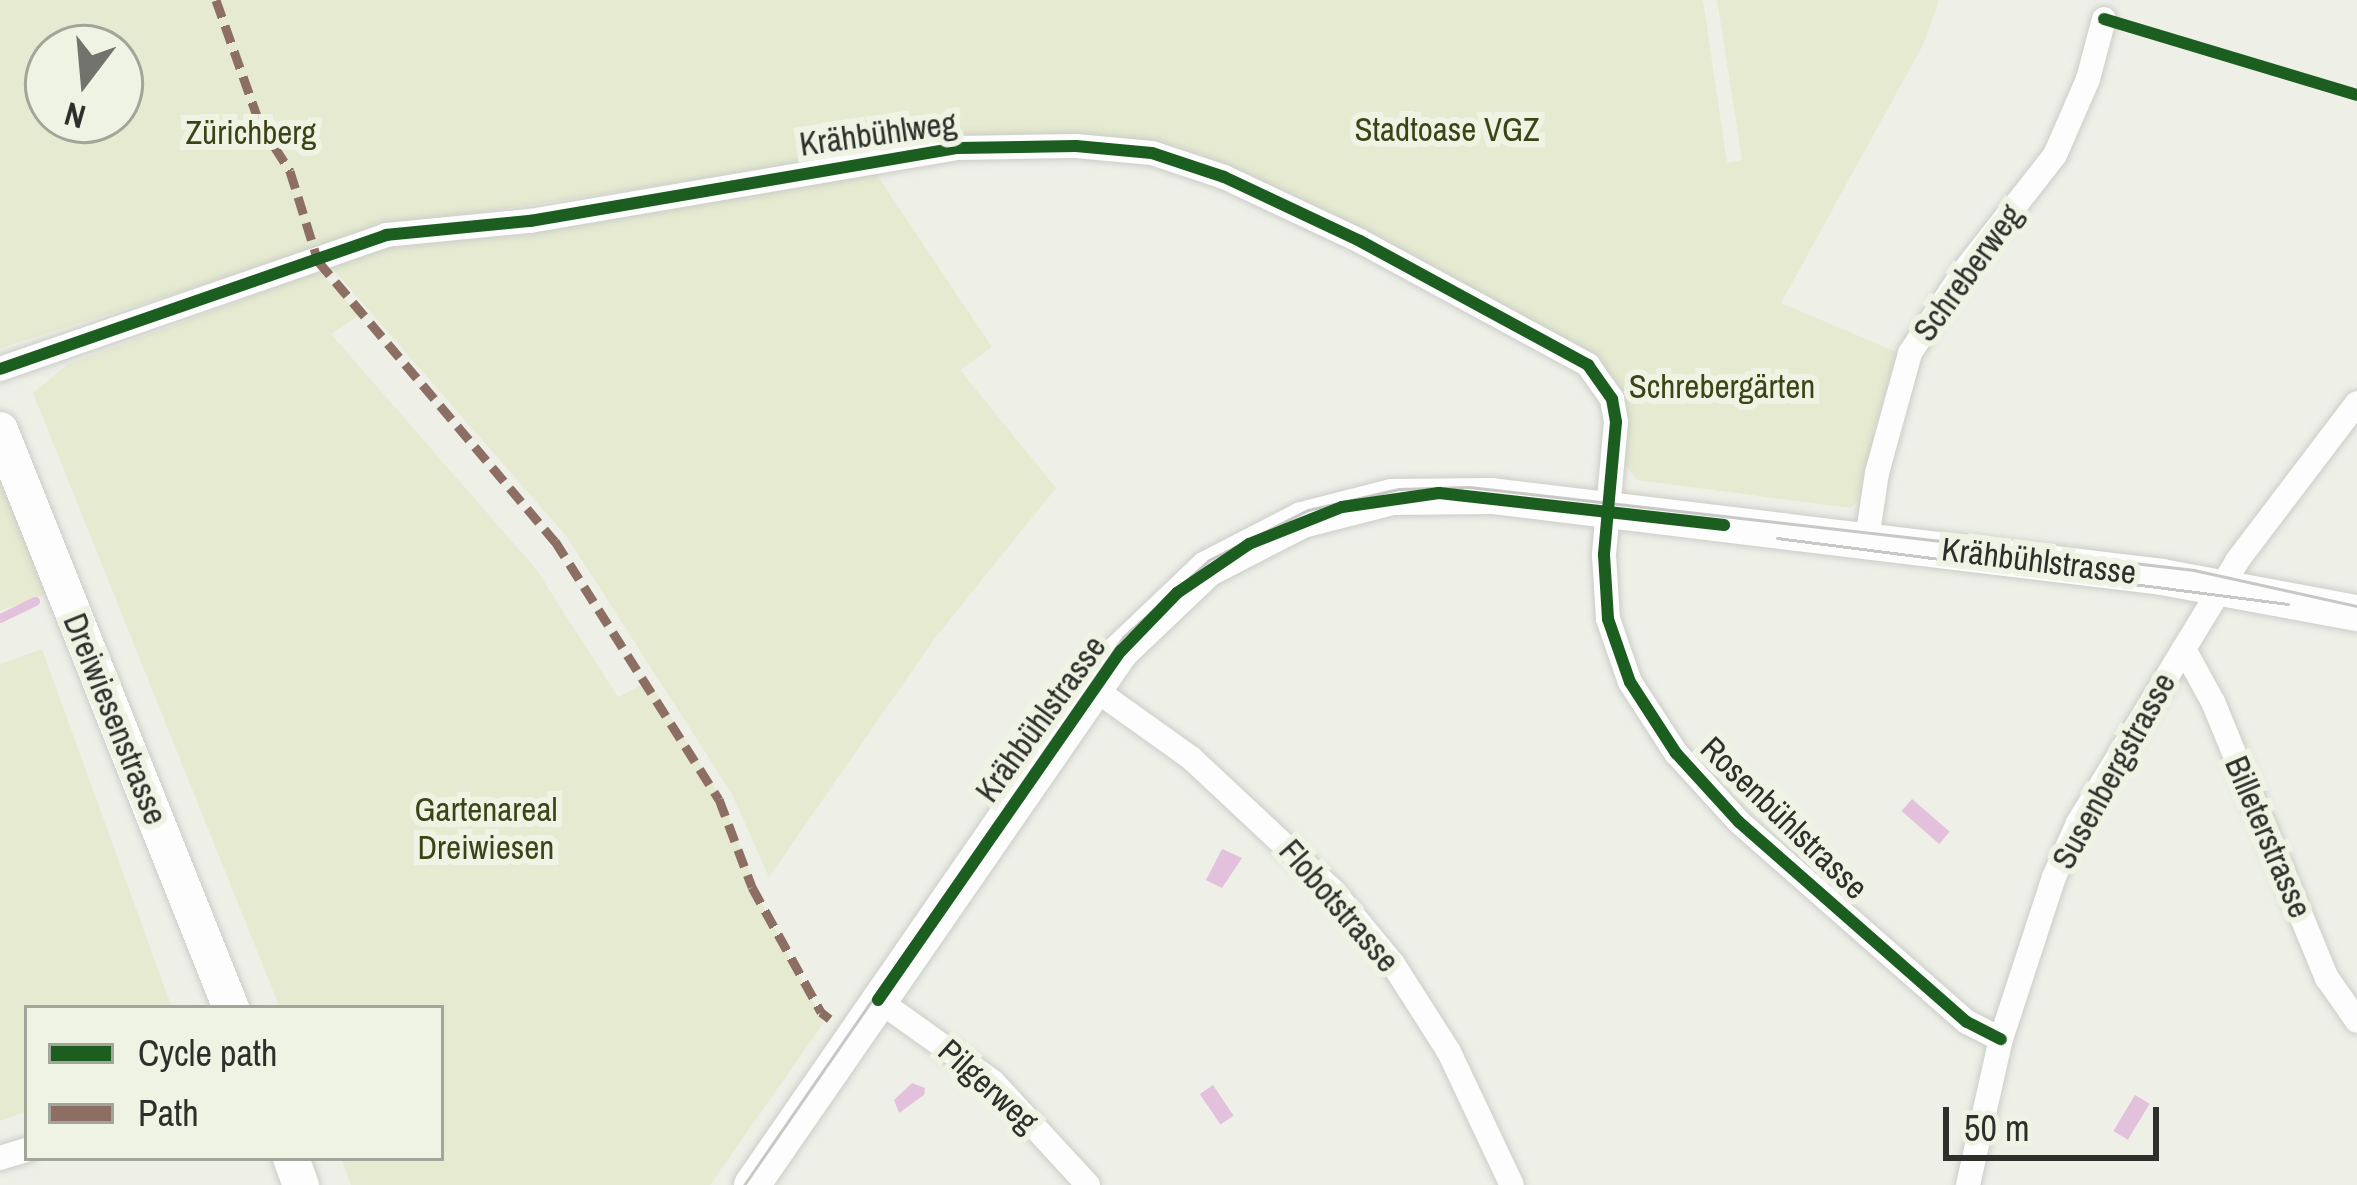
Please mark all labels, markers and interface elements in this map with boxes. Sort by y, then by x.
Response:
north arrow [24,24,144,144]
text: N [59,92,90,140]
street label: Krähbühlweg [797,103,959,165]
park label: Stadtoase VGZ [1354,110,1540,150]
park label: Zürichberg [186,113,316,153]
street label: Schreberweg [1905,197,2031,349]
park label: Schrebergärten [1629,367,1815,407]
street label: Krähbühlstrasse [1940,529,2138,593]
street label: Dreiwiesenstrasse [55,608,175,830]
street label: Krähbühlstrasse [968,628,1114,810]
street label: Susenbergstrasse [2044,666,2184,876]
street label: Rosenbühlstrasse [1692,729,1876,907]
street label: Billeterstrasse [2216,750,2320,924]
park label: Gartenareal Dreiwiesen [415,790,557,868]
street label: Flobotstrasse [1271,832,1407,980]
legend [24,1005,444,1161]
text: Cycle path [138,1029,277,1077]
street label: Pilgerweg [930,1031,1046,1141]
scale bar [1949,1083,2165,1157]
text: Path [138,1089,199,1137]
text: 50 m [1964,1104,2030,1152]

